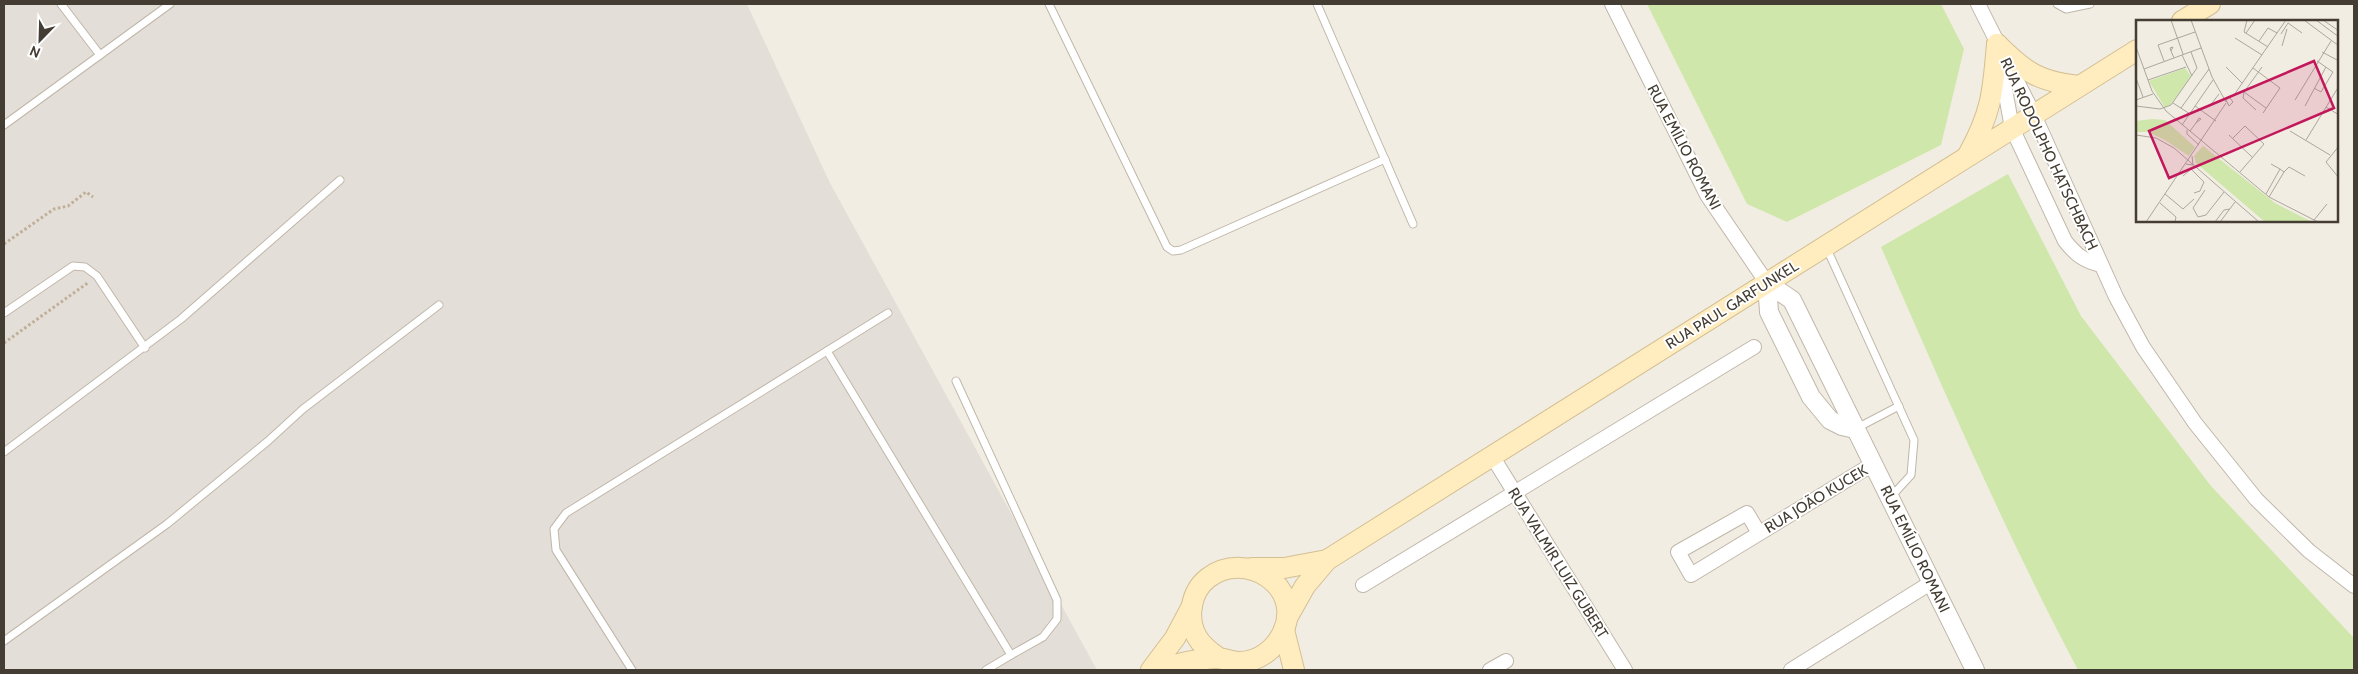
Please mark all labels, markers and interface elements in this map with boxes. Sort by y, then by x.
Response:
north arrow [15,15,65,65]
inset map [2136,20,2338,222]
text: N [27,42,43,62]
street label: RUA RODOLPHO HATSCHBACH [1996,55,2102,253]
street label: RUA EMÍLIO ROMANI [1643,81,1725,213]
street label: RUA PAUL GARFUNKEL [1662,257,1802,353]
street label: RUA JOÃO KUCEK [1761,461,1871,537]
street label: RUA EMÍLIO ROMANI [1876,482,1954,615]
street label: RUA VALMIR LUIZ GUBERT [1504,484,1612,642]

